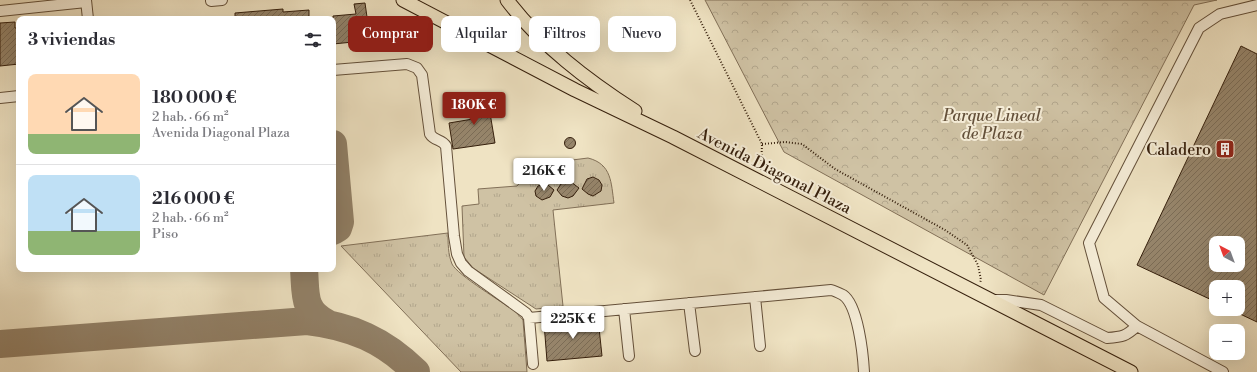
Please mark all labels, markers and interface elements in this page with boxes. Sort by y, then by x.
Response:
chip: Comprar [348,16,433,52]
chip: Alquilar [441,16,521,52]
chip: Filtros [529,16,600,52]
chip: Nuevo [608,16,676,52]
text: 3 viviendas [28,29,115,51]
icon: filters [302,29,324,51]
text: 180 000 € [152,87,237,109]
icon: home [60,90,108,138]
pin: 180K € [441,92,507,126]
text: 180K € [452,97,496,113]
park label: Parque Lineal de Plaza [942,106,1042,144]
text: 2 hab. · 66 m² [152,109,229,125]
street label: Avenida Diagonal Plaza [694,123,855,219]
text: Avenida Diagonal Plaza [152,125,290,141]
building icon: Caladero [1214,138,1236,160]
place label: Caladero [1146,140,1211,160]
pin: 216K € [511,158,577,192]
text: 216K € [522,163,566,179]
text: 216 000 € [152,188,235,210]
icon: home [60,191,108,239]
text: 2 hab. · 66 m² [152,210,229,226]
text: Piso [152,226,178,242]
north arrow [1209,236,1245,272]
map controls [1209,236,1245,360]
button: + [1209,280,1245,316]
pin: 225K € [540,306,606,340]
text: 225K € [550,311,596,327]
button: − [1209,324,1245,360]

